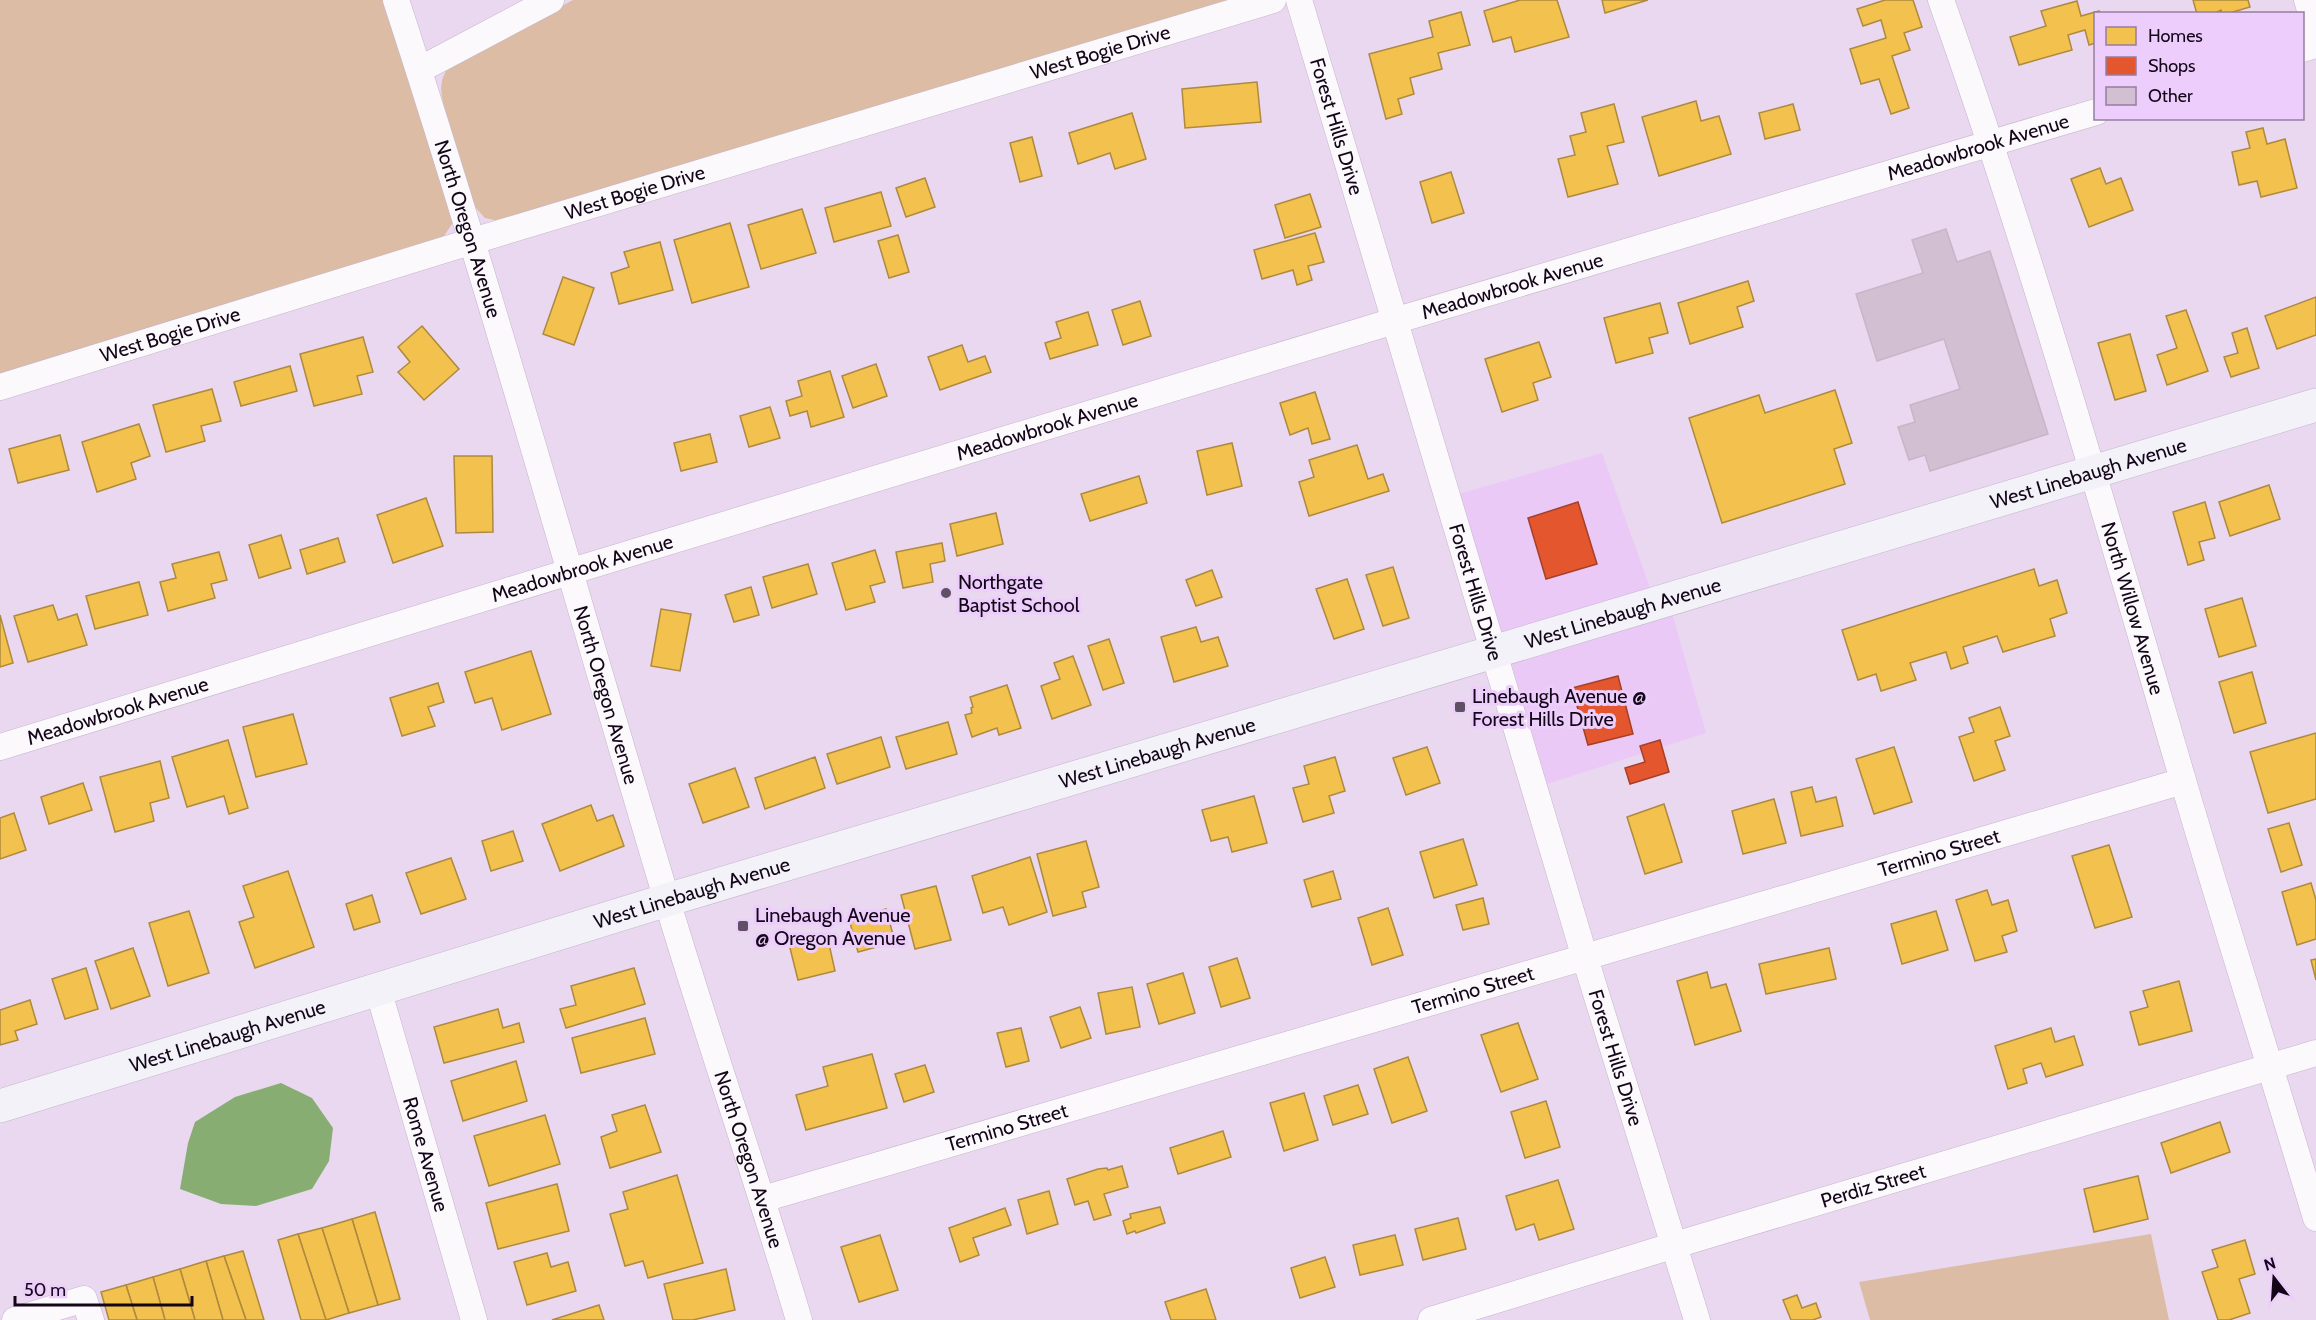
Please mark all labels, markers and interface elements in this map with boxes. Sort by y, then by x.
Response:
legend [2094,12,2304,120]
street label: West Bogie Drive [1027,20,1173,84]
text: Homes [2148,25,2203,47]
street label: Forest Hills Drive [1305,55,1369,198]
text: Shops [2148,55,2196,77]
text: Other [2148,85,2193,107]
street label: Meadowbrook Avenue [1884,109,2072,186]
street label: North Oregon Avenue [429,137,506,321]
street label: West Bogie Drive [562,160,708,225]
street label: Meadowbrook Avenue [1418,247,1606,324]
street label: West Bogie Drive [97,302,243,367]
street label: Meadowbrook Avenue [953,388,1141,465]
street label: West Linebaugh Avenue [1987,433,2189,514]
street label: North Willow Avenue [2096,519,2169,698]
street label: Forest Hills Drive [1444,521,1508,664]
street label: Meadowbrook Avenue [488,529,676,607]
place label: Northgate Baptist School [958,570,1080,617]
street label: West Linebaugh Avenue [1522,572,1724,654]
marker: Northgate Baptist School [939,586,953,600]
street label: North Oregon Avenue [569,603,644,787]
street label: Meadowbrook Avenue [24,672,211,750]
place label: Linebaugh Avenue @ Forest Hills Drive [1472,684,1647,731]
marker: Linebaugh Avenue @ Forest Hills Drive [1453,700,1467,714]
street label: West Linebaugh Avenue [1056,712,1258,794]
street label: Termino Street [1875,823,2003,882]
street label: West Linebaugh Avenue [591,852,793,934]
place label: Linebaugh Avenue @ Oregon Avenue [755,903,911,950]
marker: Linebaugh Avenue @ Oregon Avenue [736,919,750,933]
street label: Termino Street [1409,961,1537,1019]
street label: Forest Hills Drive [1583,986,1648,1129]
street label: West Linebaugh Avenue [127,994,328,1077]
street label: North Oregon Avenue [709,1068,788,1251]
street label: Rome Avenue [398,1094,454,1214]
street label: Termino Street [943,1098,1071,1157]
street label: Perdiz Street [1818,1159,1929,1213]
north arrow [2244,1248,2304,1308]
text: N [2262,1253,2278,1275]
scale bar [15,1269,192,1307]
text: 50 m [24,1279,66,1301]

